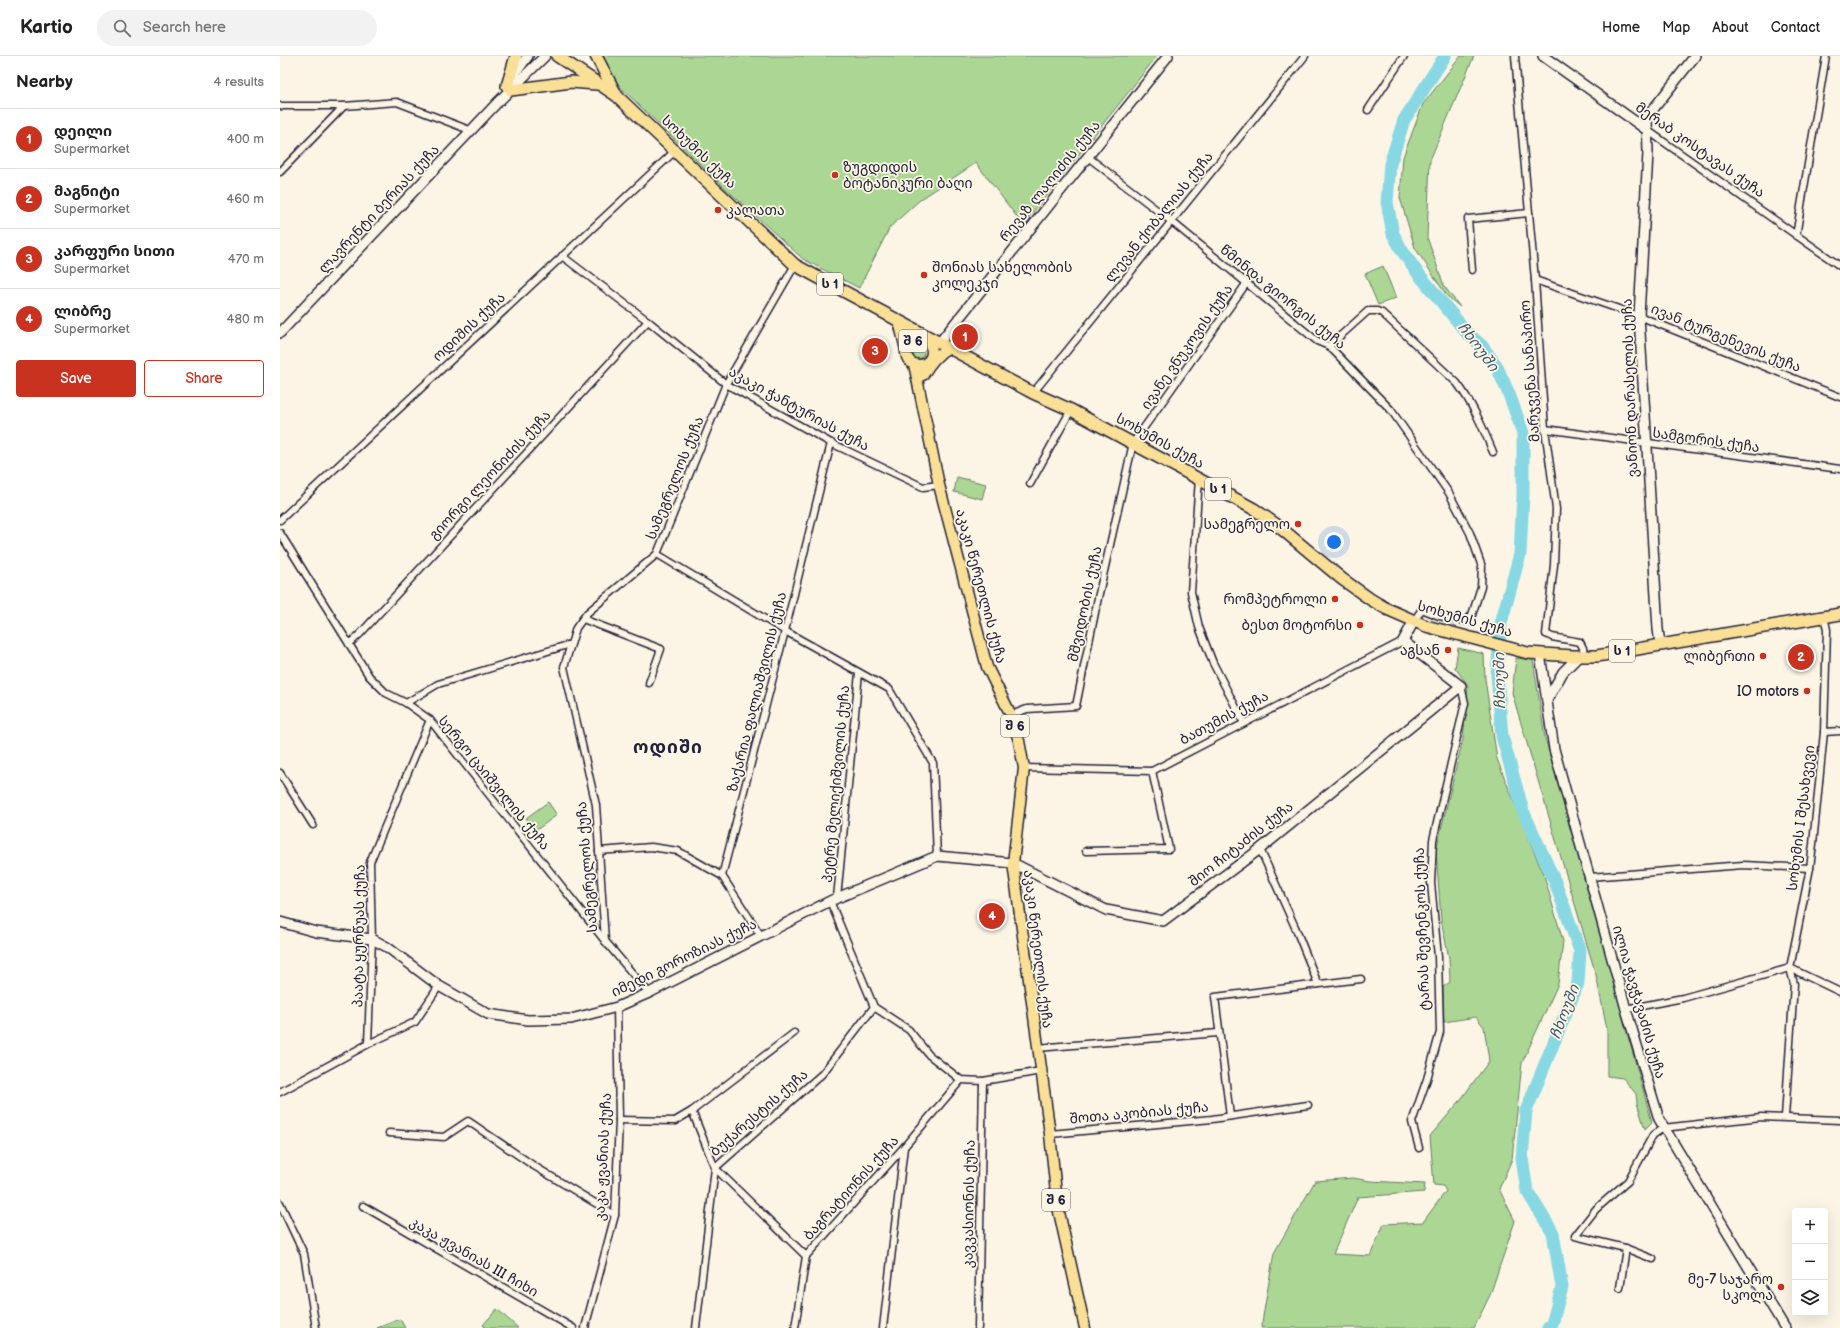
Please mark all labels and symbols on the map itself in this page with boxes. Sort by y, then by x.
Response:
street label: მერაბ კოსტავას ქუჩა [1632,99,1768,201]
street label: სოხუმის ქუჩა [658,112,740,192]
street label: რევაზ ლაღიძის ქუჩა [996,117,1104,245]
street label: ლავრენტი ბერიას ქუჩა [315,141,443,277]
street label: ლევან ქობალიას ქუჩა [1101,148,1217,286]
place label: ზუგდიდის ბოტანიკური ბაღი [843,159,973,192]
marker: ზუგდიდის ბოტანიკური ბაღი [830,170,840,180]
place label: კალათა [726,202,785,219]
marker: კალათა [713,205,723,215]
street label: წმინდა გიორგის ქუჩა [1217,241,1349,353]
place label: შონიას სახელობის კოლეკჯი [932,259,1072,292]
marker: შონიას სახელობის კოლეკჯი [919,270,929,280]
road number: ს 1 [817,273,843,295]
street label: ივანე ვნუკოვის ქუჩა [1137,281,1237,413]
street label: ოდიშის ქუჩა [429,289,509,365]
street label: ვანიონ დარასელის ქუჩა [1618,298,1642,478]
street label: მარჯვენა სანაპირო [1517,299,1543,443]
street label: ივან ტურგენევის ქუჩა [1649,300,1803,376]
water label: ჩხოუში [1453,319,1503,376]
pin: 1 [952,322,978,352]
road number: შ 6 [899,330,927,352]
pin: 3 [862,336,888,366]
street label: აკაკი ჭანტურიას ქუჩა [726,363,872,455]
street label: გიორგი ლეონიძის ქუჩა [426,407,554,543]
street label: სოხუმის ქუჩა [1113,410,1207,472]
street label: სამეგრელოს ქუჩა [643,414,707,542]
street label: სამგორის ქუჩა [1651,424,1761,456]
road number: ს 1 [1205,478,1231,500]
street label: აკაკი წერეთლის ქუჩა [952,507,1010,665]
place label: სამეგრელო [1204,516,1290,533]
marker: სამეგრელო [1293,519,1303,529]
your location [1324,532,1344,552]
street label: მშვიდობის ქუჩა [1064,545,1106,663]
street label: ზაქარია ფალიაშვილის ქუჩა [724,590,790,794]
place label: რომპეტროლი [1224,591,1327,608]
marker: რომპეტროლი [1330,594,1340,604]
street label: სოხუმის ქუჩა [1416,597,1514,641]
place label: ბესთ მოტორსი [1242,617,1352,634]
marker: ბესთ მოტორსი [1355,620,1365,630]
road number: ს 1 [1609,640,1635,662]
place label: აგსან [1400,642,1440,659]
pin: 2 [1788,642,1814,672]
marker: აგსან [1443,645,1453,655]
place label: ლიბერთი [1684,648,1755,665]
water label: ჩხოუში [1490,651,1510,709]
marker: ლიბერთი [1758,651,1768,661]
place label: IO motors [1737,683,1799,700]
street label: პეტრე მელიქიშვილის ქუჩა [819,685,853,883]
marker: IO motors [1802,686,1812,696]
street label: ბათუმის ქუჩა [1177,687,1271,749]
street label: სერგო ცაიშვილის ქუჩა [435,712,553,854]
road number: შ 6 [1001,715,1029,737]
district label: ოდიში [633,737,703,758]
street label: სოხუმის I შესახვევი [1784,744,1818,892]
street label: შიო ჩიტაძის ქუჩა [1185,798,1297,890]
street label: სამეგრელოს ქუჩა [573,801,601,933]
street label: ტარას შევჩენკოს ქუჩა [1411,847,1433,1011]
street label: პაატა ყურწუას ქუჩა [349,864,369,1008]
street label: აკაკი წერეთლის ქუჩა [1020,869,1056,1029]
pin: 4 [979,901,1005,931]
street label: იმედი გოროზიას ქუჩა [609,915,759,1001]
street label: ილია ჭავჭავაძის ქუჩა [1609,923,1669,1081]
water label: ჩხოუში [1546,981,1585,1042]
street label: ბუქარესტის ქუჩა [707,1066,811,1160]
street label: კაკა ჟვანიას ქუჩა [591,1092,615,1222]
street label: შოთა აკობიას ქუჩა [1069,1098,1209,1128]
street label: ბაგრატიონის ქუჩა [800,1132,902,1244]
street label: კავკასიონის ქუჩა [959,1140,979,1268]
road number: შ 6 [1042,1189,1070,1211]
street label: კაკა ჟვანიას III ჩიხი [407,1213,541,1301]
place label: მე-7 საჯარო სკოლა [1688,1271,1773,1304]
marker: მე-7 საჯარო სკოლა [1776,1282,1786,1292]

